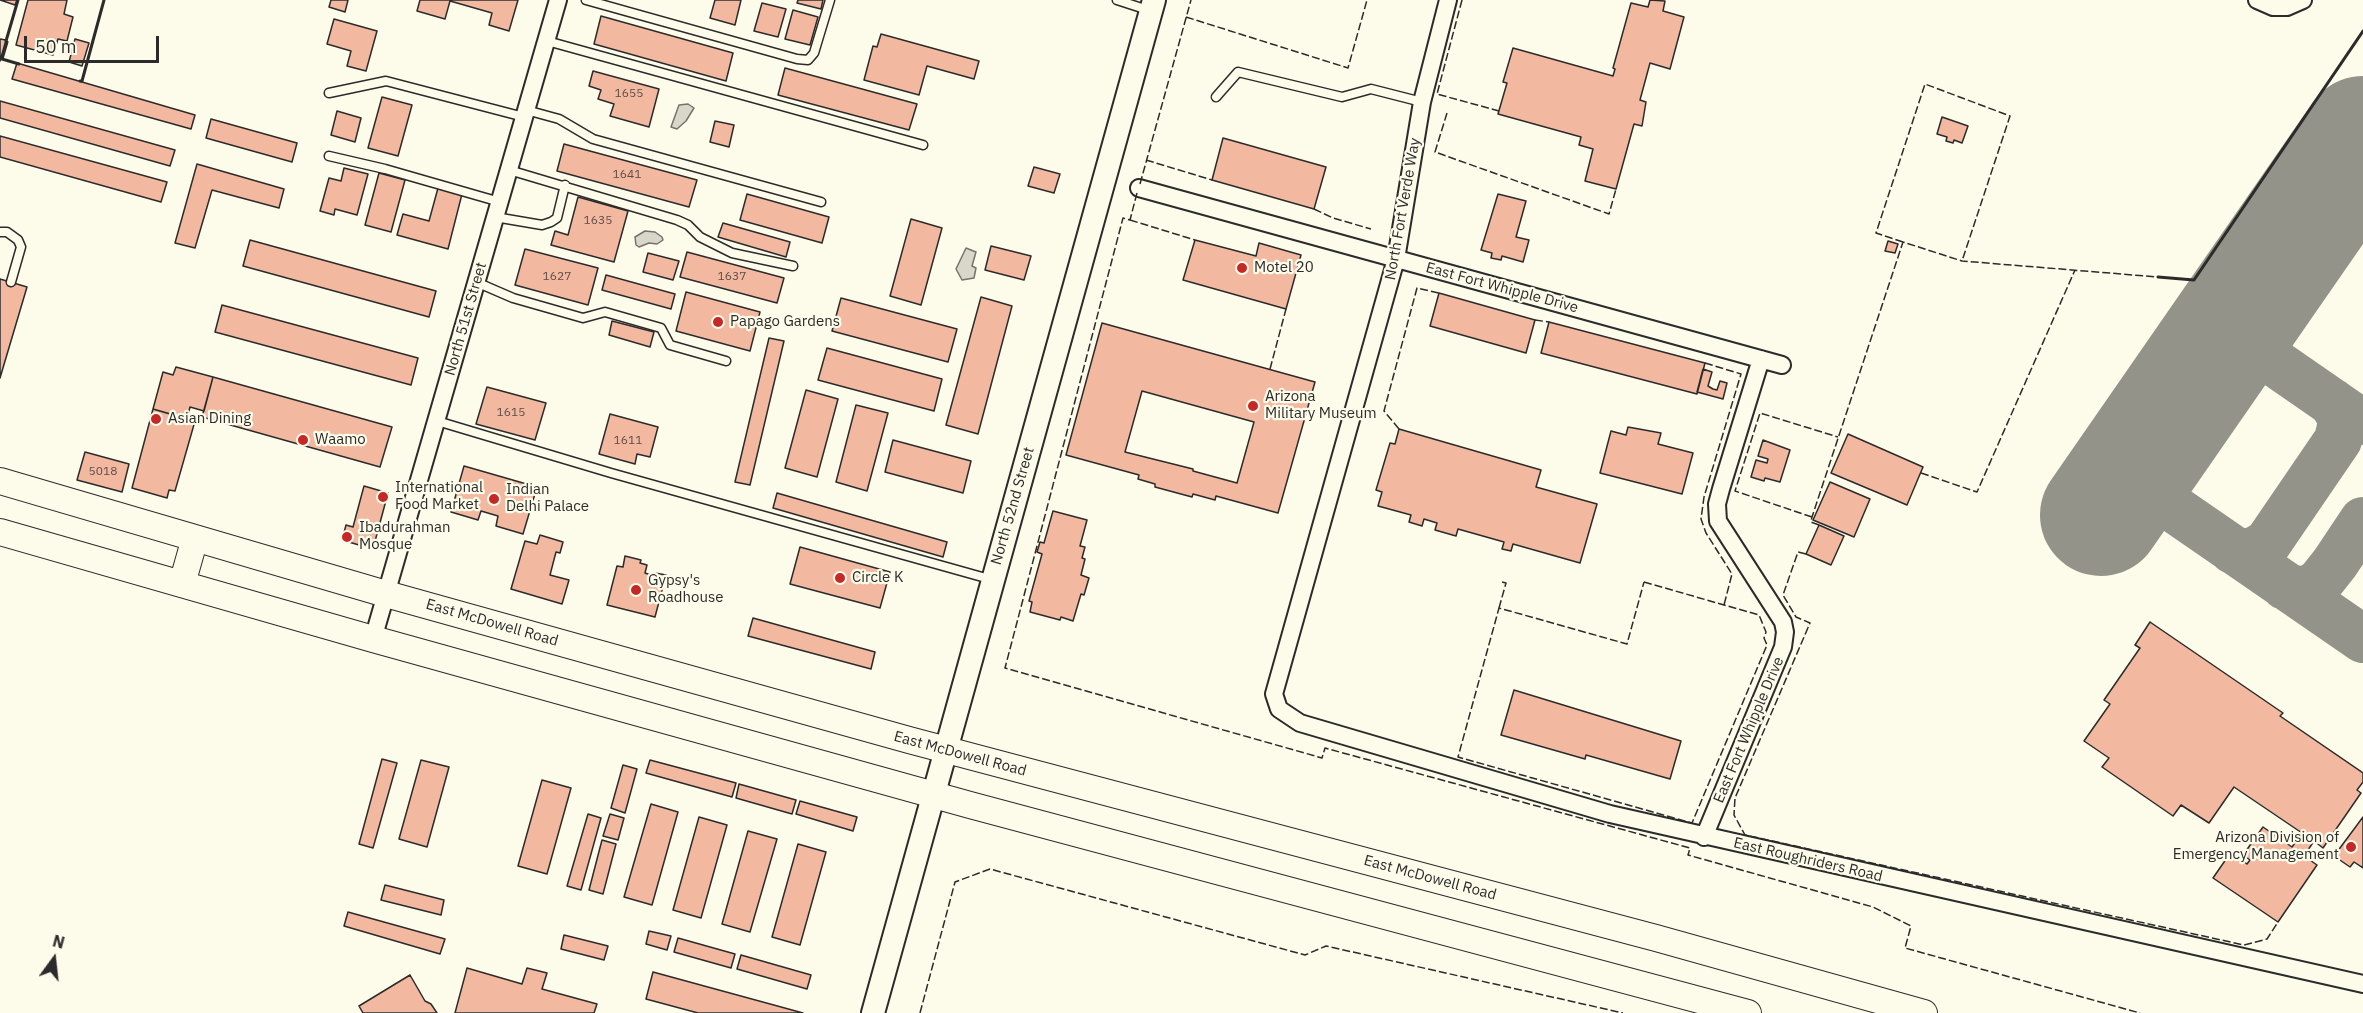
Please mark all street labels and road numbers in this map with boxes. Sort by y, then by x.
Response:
street label: North Fort Verde Way [1382,136,1424,282]
street label: East Fort Whipple Drive [1424,259,1580,317]
street label: North 51st Street [441,260,491,378]
street label: North 52nd Street [988,445,1038,567]
street label: East McDowell Road [424,596,560,650]
street label: East Fort Whipple Drive [1710,654,1788,806]
street label: East McDowell Road [892,728,1028,780]
street label: East Roughriders Road [1732,834,1884,886]
street label: East McDowell Road [1362,852,1498,904]

